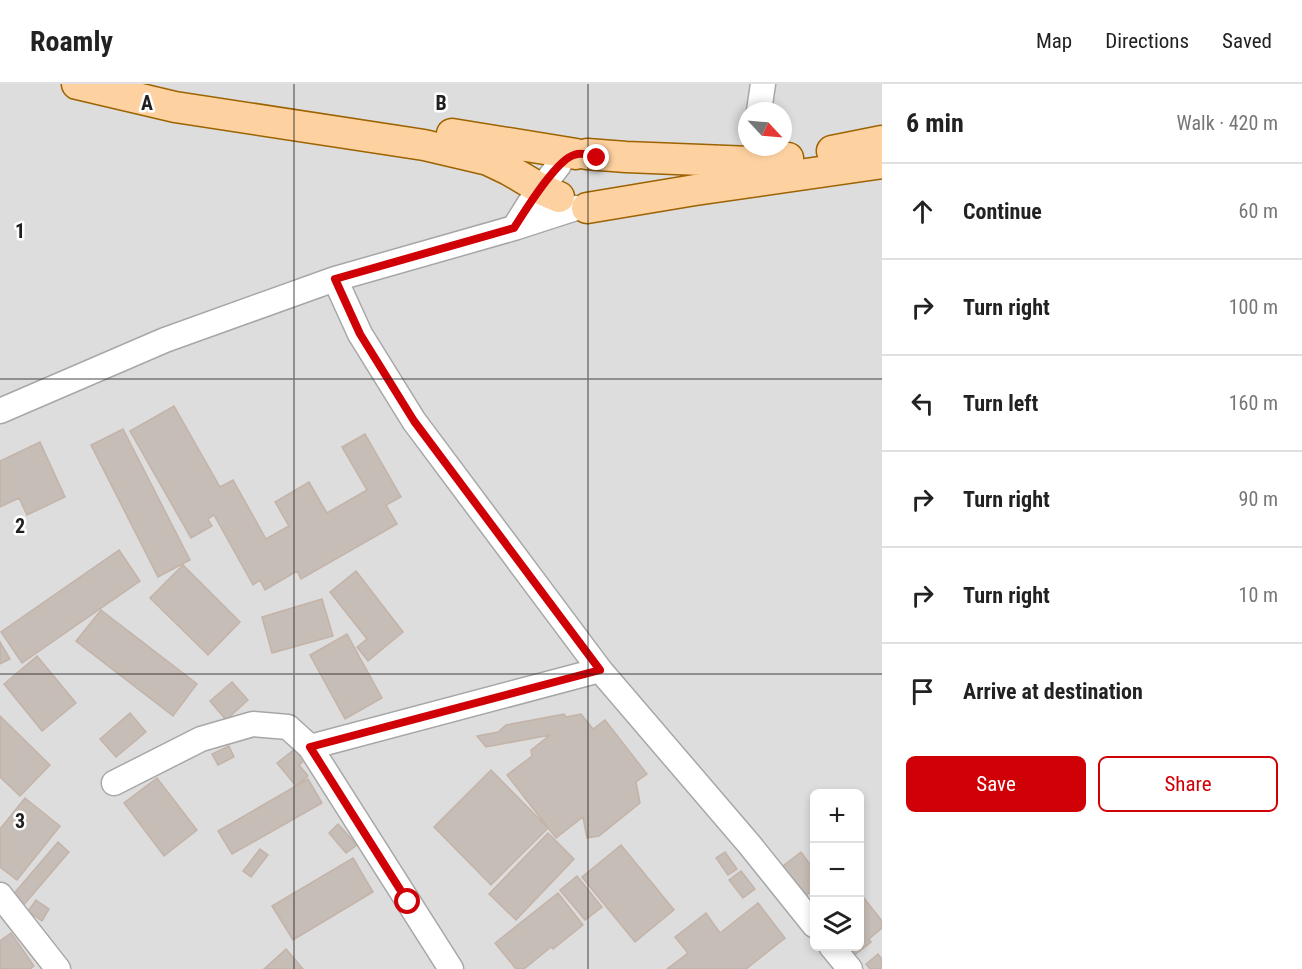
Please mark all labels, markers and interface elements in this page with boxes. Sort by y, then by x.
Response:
text: Roamly [30,25,113,58]
text: Map [1036,29,1072,53]
text: Directions [1105,29,1189,53]
text: Saved [1222,29,1272,53]
text: A [141,91,153,115]
text: B [435,91,447,115]
north arrow [738,102,792,156]
text: 6 min [906,108,964,138]
text: Walk · 420 m [1177,111,1278,135]
route end [583,144,609,170]
icon: ahead [906,195,939,228]
text: Continue [963,199,1042,224]
text: 60 m [1239,199,1278,223]
text: 1 [15,219,25,243]
icon: right [906,291,939,324]
text: Turn right [963,295,1050,320]
text: 100 m [1229,295,1278,319]
icon: left [906,387,939,420]
text: Turn left [963,391,1038,416]
text: 160 m [1229,391,1278,415]
icon: right [906,483,939,516]
text: Turn right [963,487,1050,512]
text: 90 m [1239,487,1278,511]
text: 2 [15,514,25,538]
icon: right [906,579,939,612]
text: Turn right [963,583,1050,608]
text: 10 m [1239,583,1278,607]
icon: arrive [906,675,939,708]
text: Arrive at destination [963,679,1143,704]
button: Save [906,756,1086,812]
button: Share [1098,756,1278,812]
map controls [810,789,864,951]
button: + [810,789,864,843]
text: 3 [15,809,25,833]
button: − [810,843,864,897]
route start [394,888,420,914]
button: layers [810,897,864,951]

